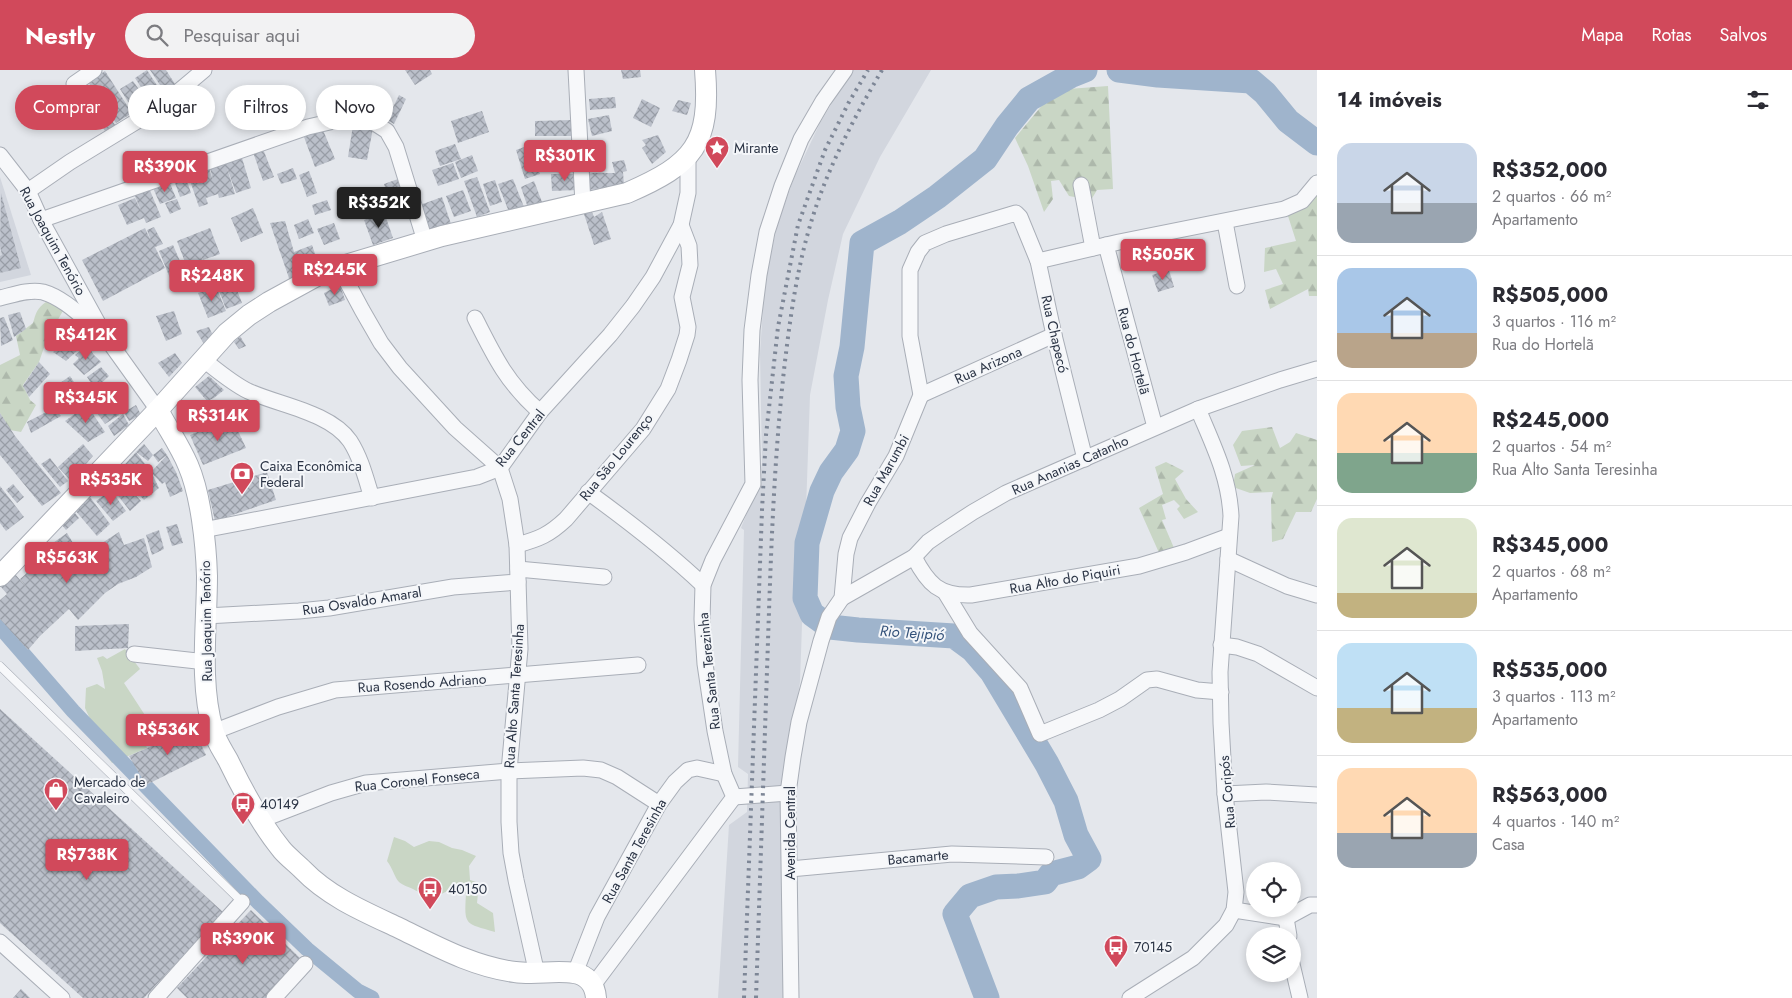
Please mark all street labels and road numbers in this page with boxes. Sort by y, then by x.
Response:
street label: Rua Joaquim Tenório [15,183,91,299]
street label: Rua Chapecó [1036,293,1074,375]
street label: Rua do Hortelã [1113,305,1155,397]
street label: Rua Arizona [951,341,1025,389]
street label: Rua Central [491,405,549,471]
street label: Rua São Lourenço [574,409,658,505]
street label: Rua Ananias Catanho [1008,430,1132,500]
street label: Rua Marumbi [858,431,914,509]
street label: Rua Alto do Piquiri [1008,559,1122,599]
street label: Rua Joaquim Tenório [195,560,217,682]
street label: Rua Osvaldo Amaral [301,582,423,620]
street label: Rua Santa Terezinha [693,611,725,731]
street label: Rua Alto Santa Teresinha [499,623,529,769]
street label: Rua Rosendo Adriano [357,668,487,697]
street label: Rua Coripós [1214,754,1240,829]
street label: Rua Coronel Fonseca [354,763,480,797]
street label: Avenida Central [780,786,800,880]
street label: Rua Santa Teresinha [597,795,671,907]
street label: Bacamarte [887,844,949,870]

